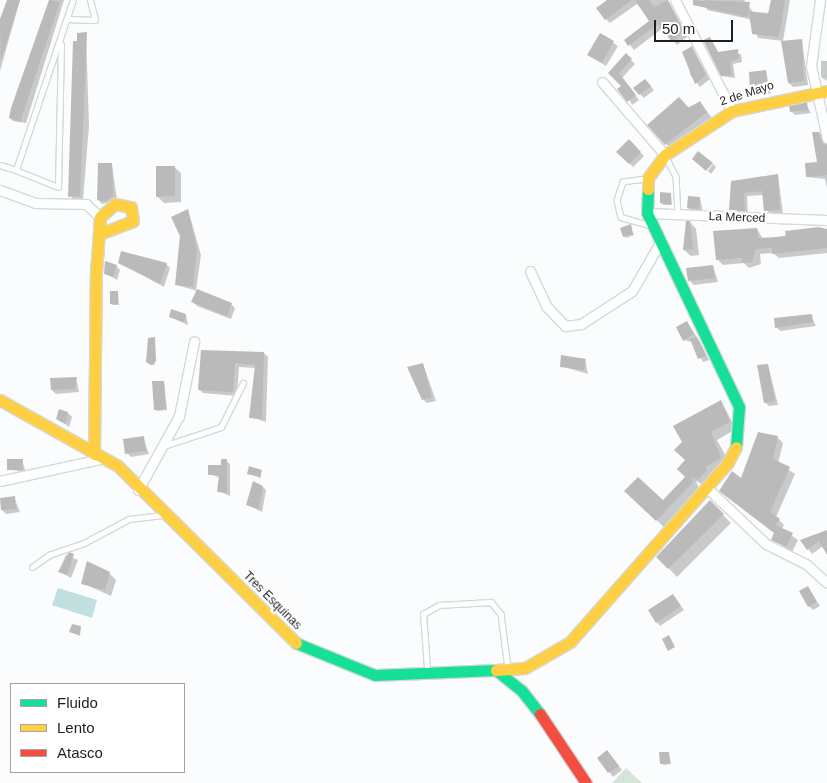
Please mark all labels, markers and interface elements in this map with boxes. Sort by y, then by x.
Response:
scale bar [657,10,736,42]
text: 50 m [662,20,695,37]
street label: 2 de Mayo [718,78,776,110]
street label: La Merced [708,210,766,226]
street label: Tres Esquinas [240,569,304,633]
legend [10,683,185,773]
text: Fluido [57,694,98,711]
text: Lento [57,719,95,736]
text: Atasco [57,744,103,761]

